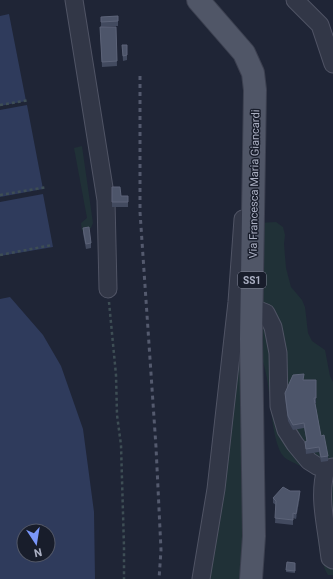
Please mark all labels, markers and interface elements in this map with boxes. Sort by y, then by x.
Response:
street label: Via Francesca Maria Giancardi [247,110,262,259]
road number: SS1 [238,272,266,288]
north arrow [16,523,56,563]
text: N [33,545,43,560]

